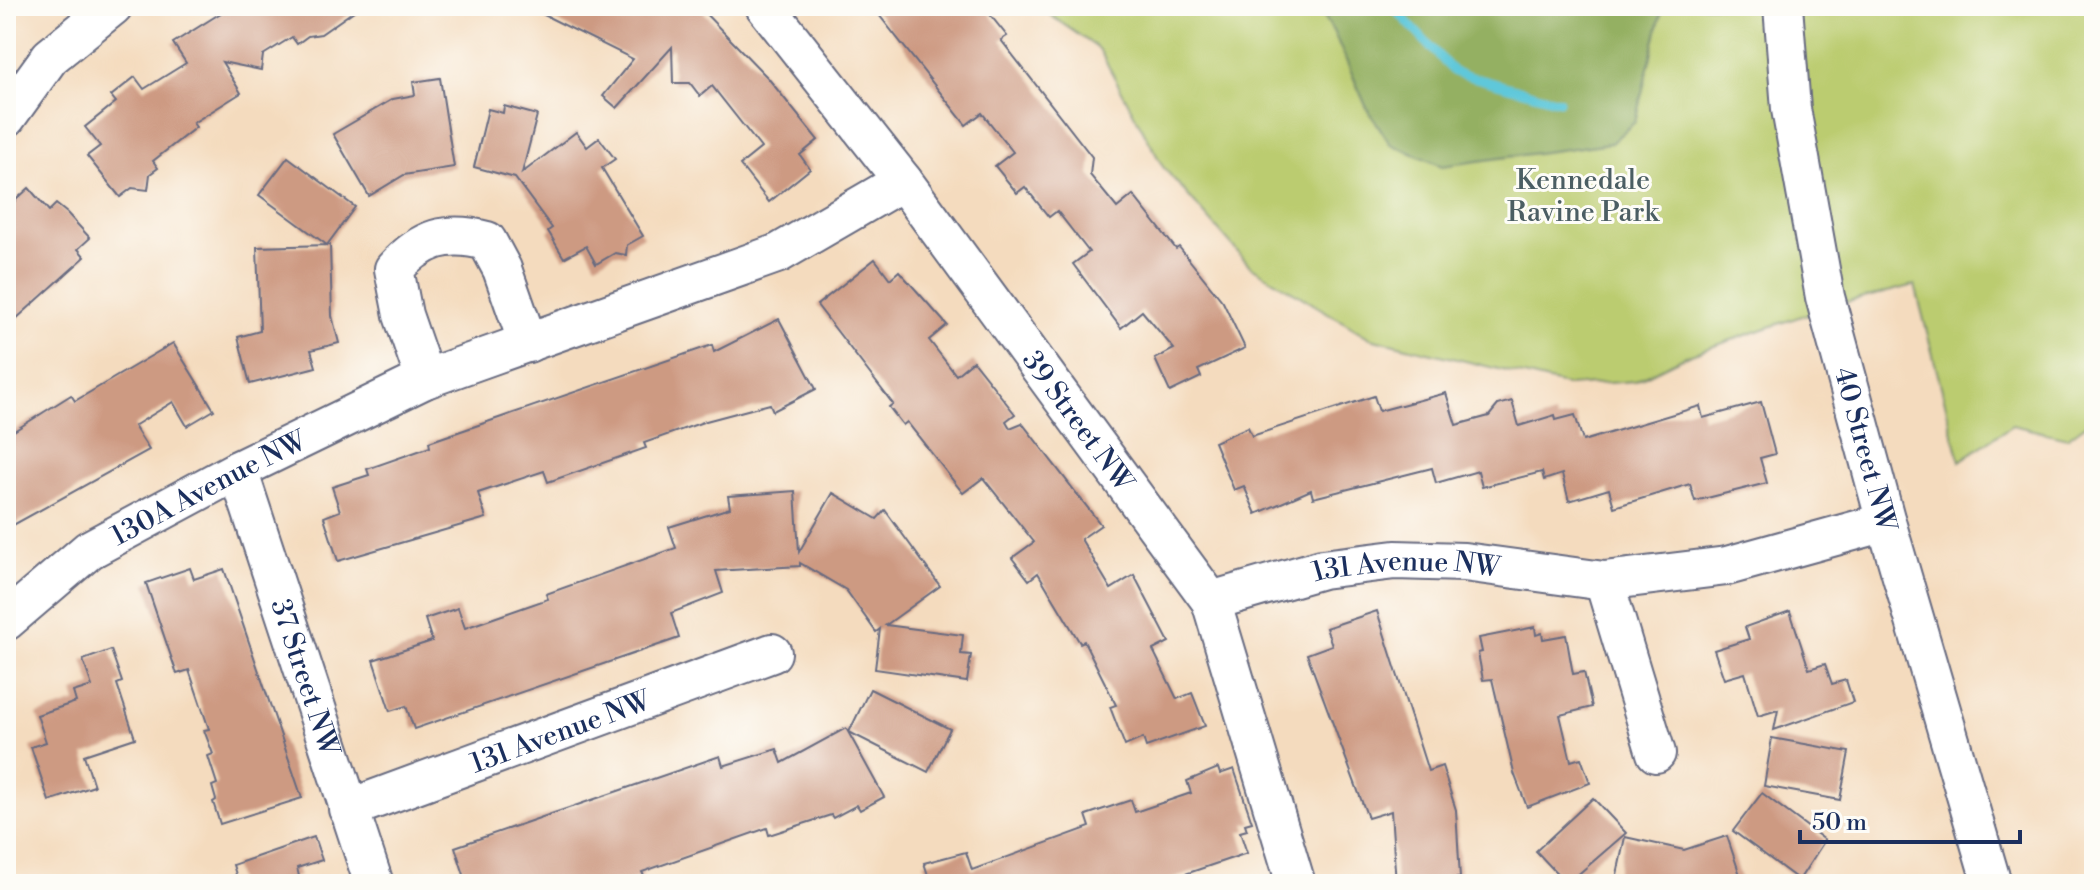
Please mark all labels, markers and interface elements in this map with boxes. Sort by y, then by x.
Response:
park label: Kennedale Ravine Park [1507,163,1660,230]
street label: 39 Street NW [1014,344,1142,500]
street label: 40 Street NW [1826,363,1904,537]
street label: 130A Avenue NW [105,423,314,554]
street label: 131 Avenue NW [1308,543,1504,590]
street label: 37 Street NW [263,595,347,762]
street label: 131 Avenue NW [466,683,657,781]
scale bar [1800,794,2020,844]
text: 50 m [1812,808,1867,838]

